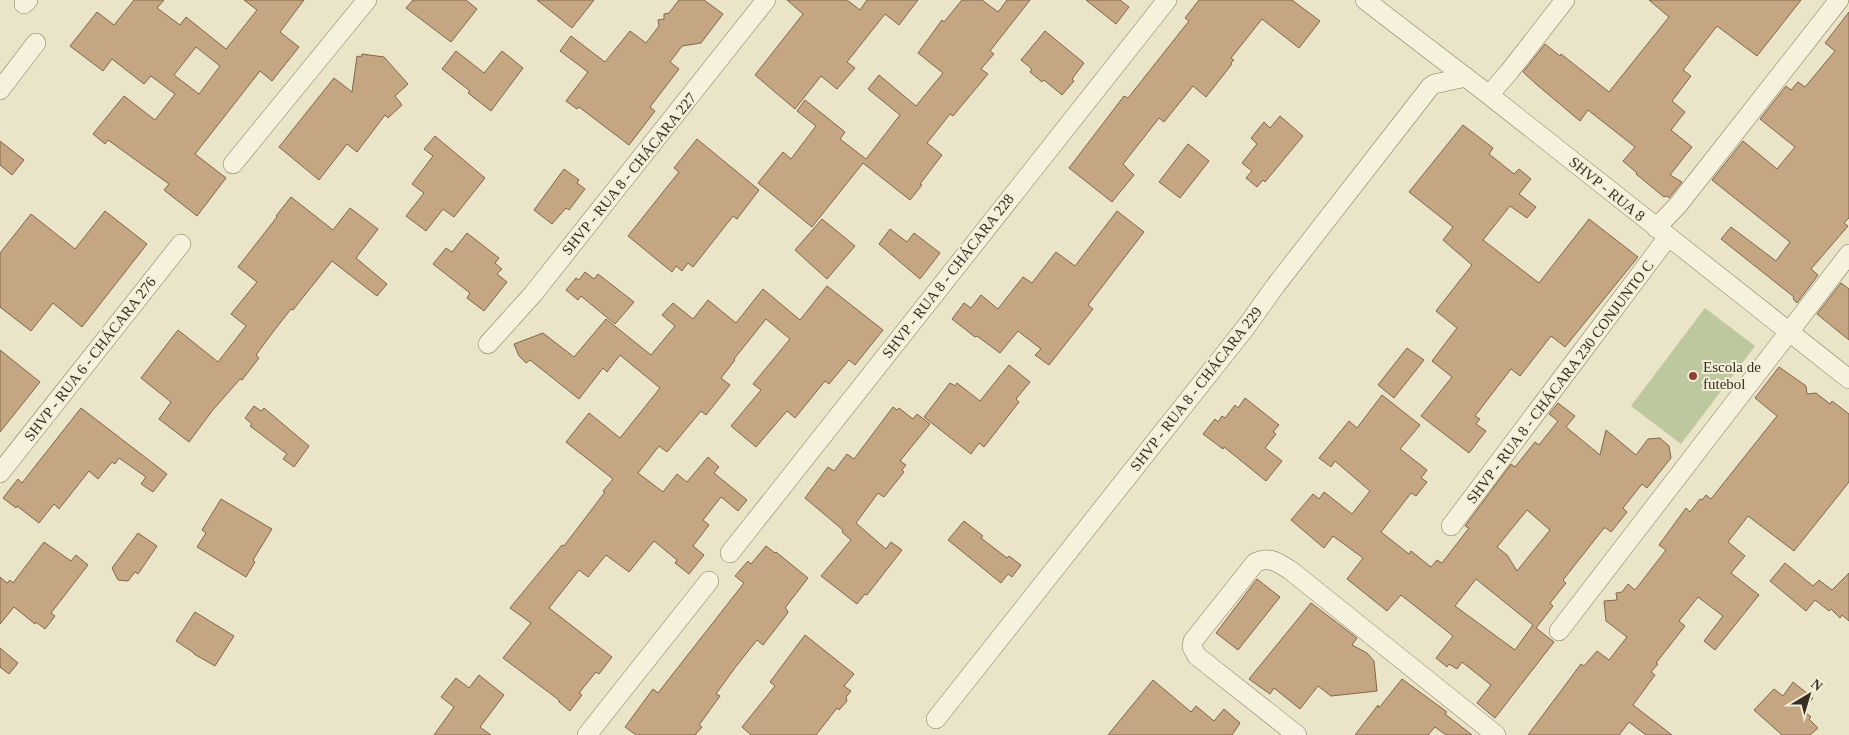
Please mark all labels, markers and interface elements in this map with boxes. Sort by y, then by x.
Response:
street label: SHVP - RUA 8 - CHÁCARA 227 [559,89,700,258]
street label: SHVP - RUA 8 [1566,154,1648,224]
street label: SHVP - RUA 8 - CHÁCARA 228 [879,191,1017,361]
street label: SHVP - RUA 8 - CHÁCARA 230 CONJUNTO C [1463,257,1657,507]
street label: SHVP - RUA 6 - CHÁCARA 276 [21,273,159,444]
street label: SHVP - RUA 8 - CHÁCARA 229 [1127,304,1265,474]
place label: Escola de futebol [1703,359,1761,392]
marker: Escola de futebol [1687,370,1699,382]
north arrow [1784,670,1834,720]
text: N [1808,676,1825,694]

